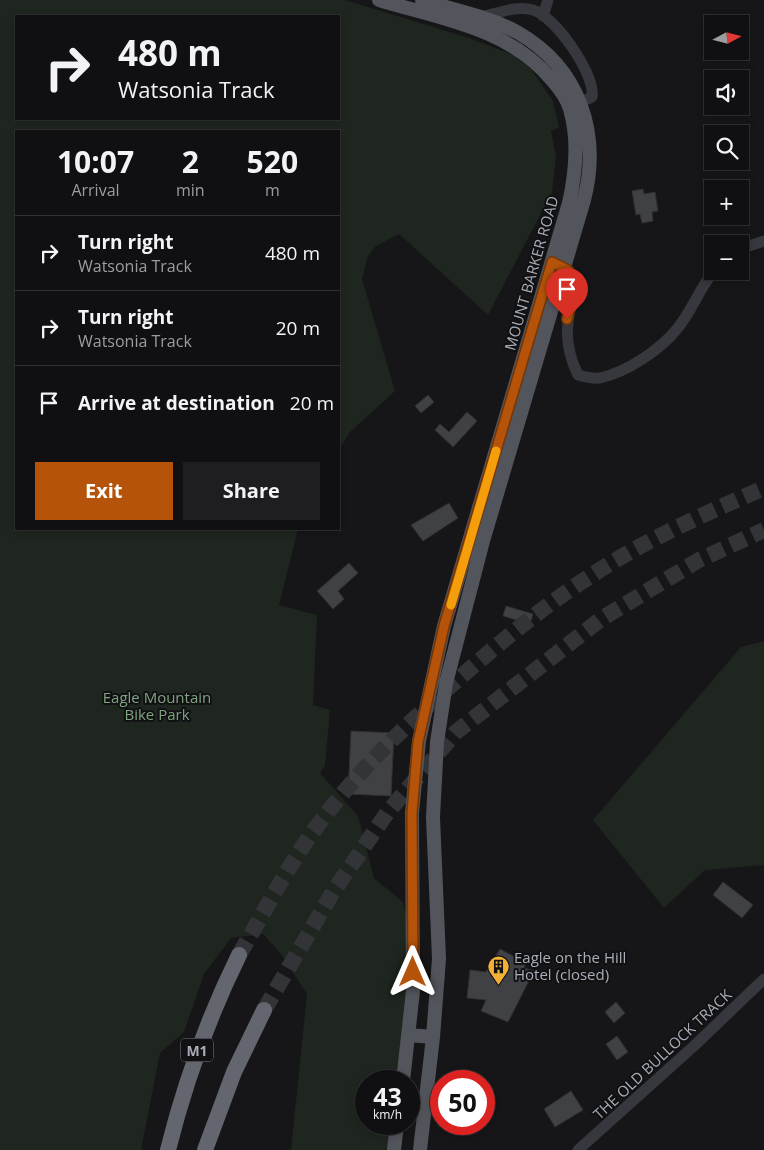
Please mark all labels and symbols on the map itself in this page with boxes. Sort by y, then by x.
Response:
north arrow [704,15,749,60]
street label: MOUNT BARKER ROAD [499,193,563,353]
pin [546,268,588,319]
park label: Eagle Mountain Bike Park [103,687,211,724]
position arrow [386,945,438,997]
place label: Eagle on the Hill Hotel (closed) [514,947,626,984]
building icon: Eagle on the Hill Hotel (closed) [486,954,510,985]
street label: THE OLD BULLOCK TRACK [589,984,736,1123]
road number: M1 [181,1038,213,1062]
speed limit sign: 50 [430,1070,495,1135]

